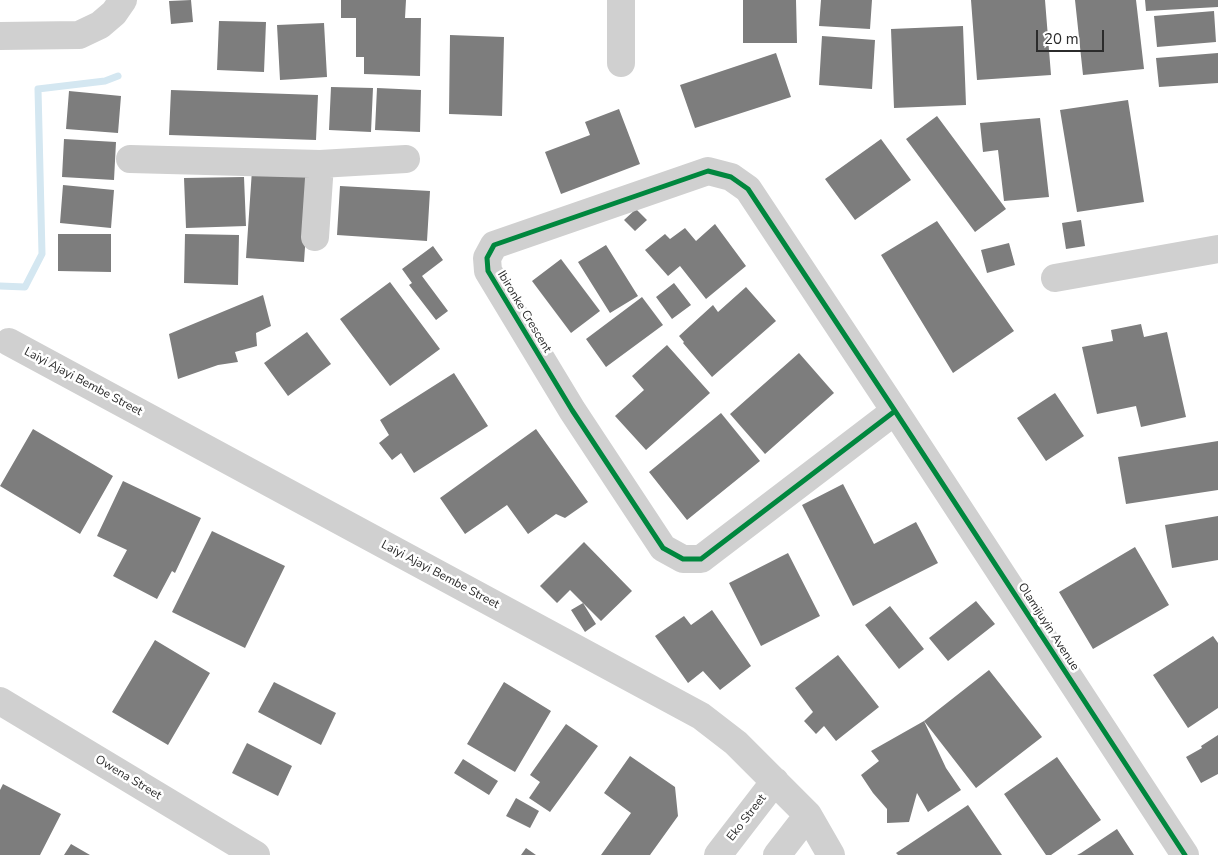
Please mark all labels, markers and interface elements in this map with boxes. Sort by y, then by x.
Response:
scale bar [1038,20,1106,52]
text: 20 m [1044,29,1079,49]
street label: Ibironke Crescent [494,268,554,356]
street label: Laiyi Ajayi Bembe Street [22,345,144,419]
street label: Laiyi Ajayi Bembe Street [379,538,501,612]
street label: Olamijuyin Avenue [1014,581,1082,673]
street label: Owena Street [92,753,164,803]
street label: Eko Street [724,792,770,844]

